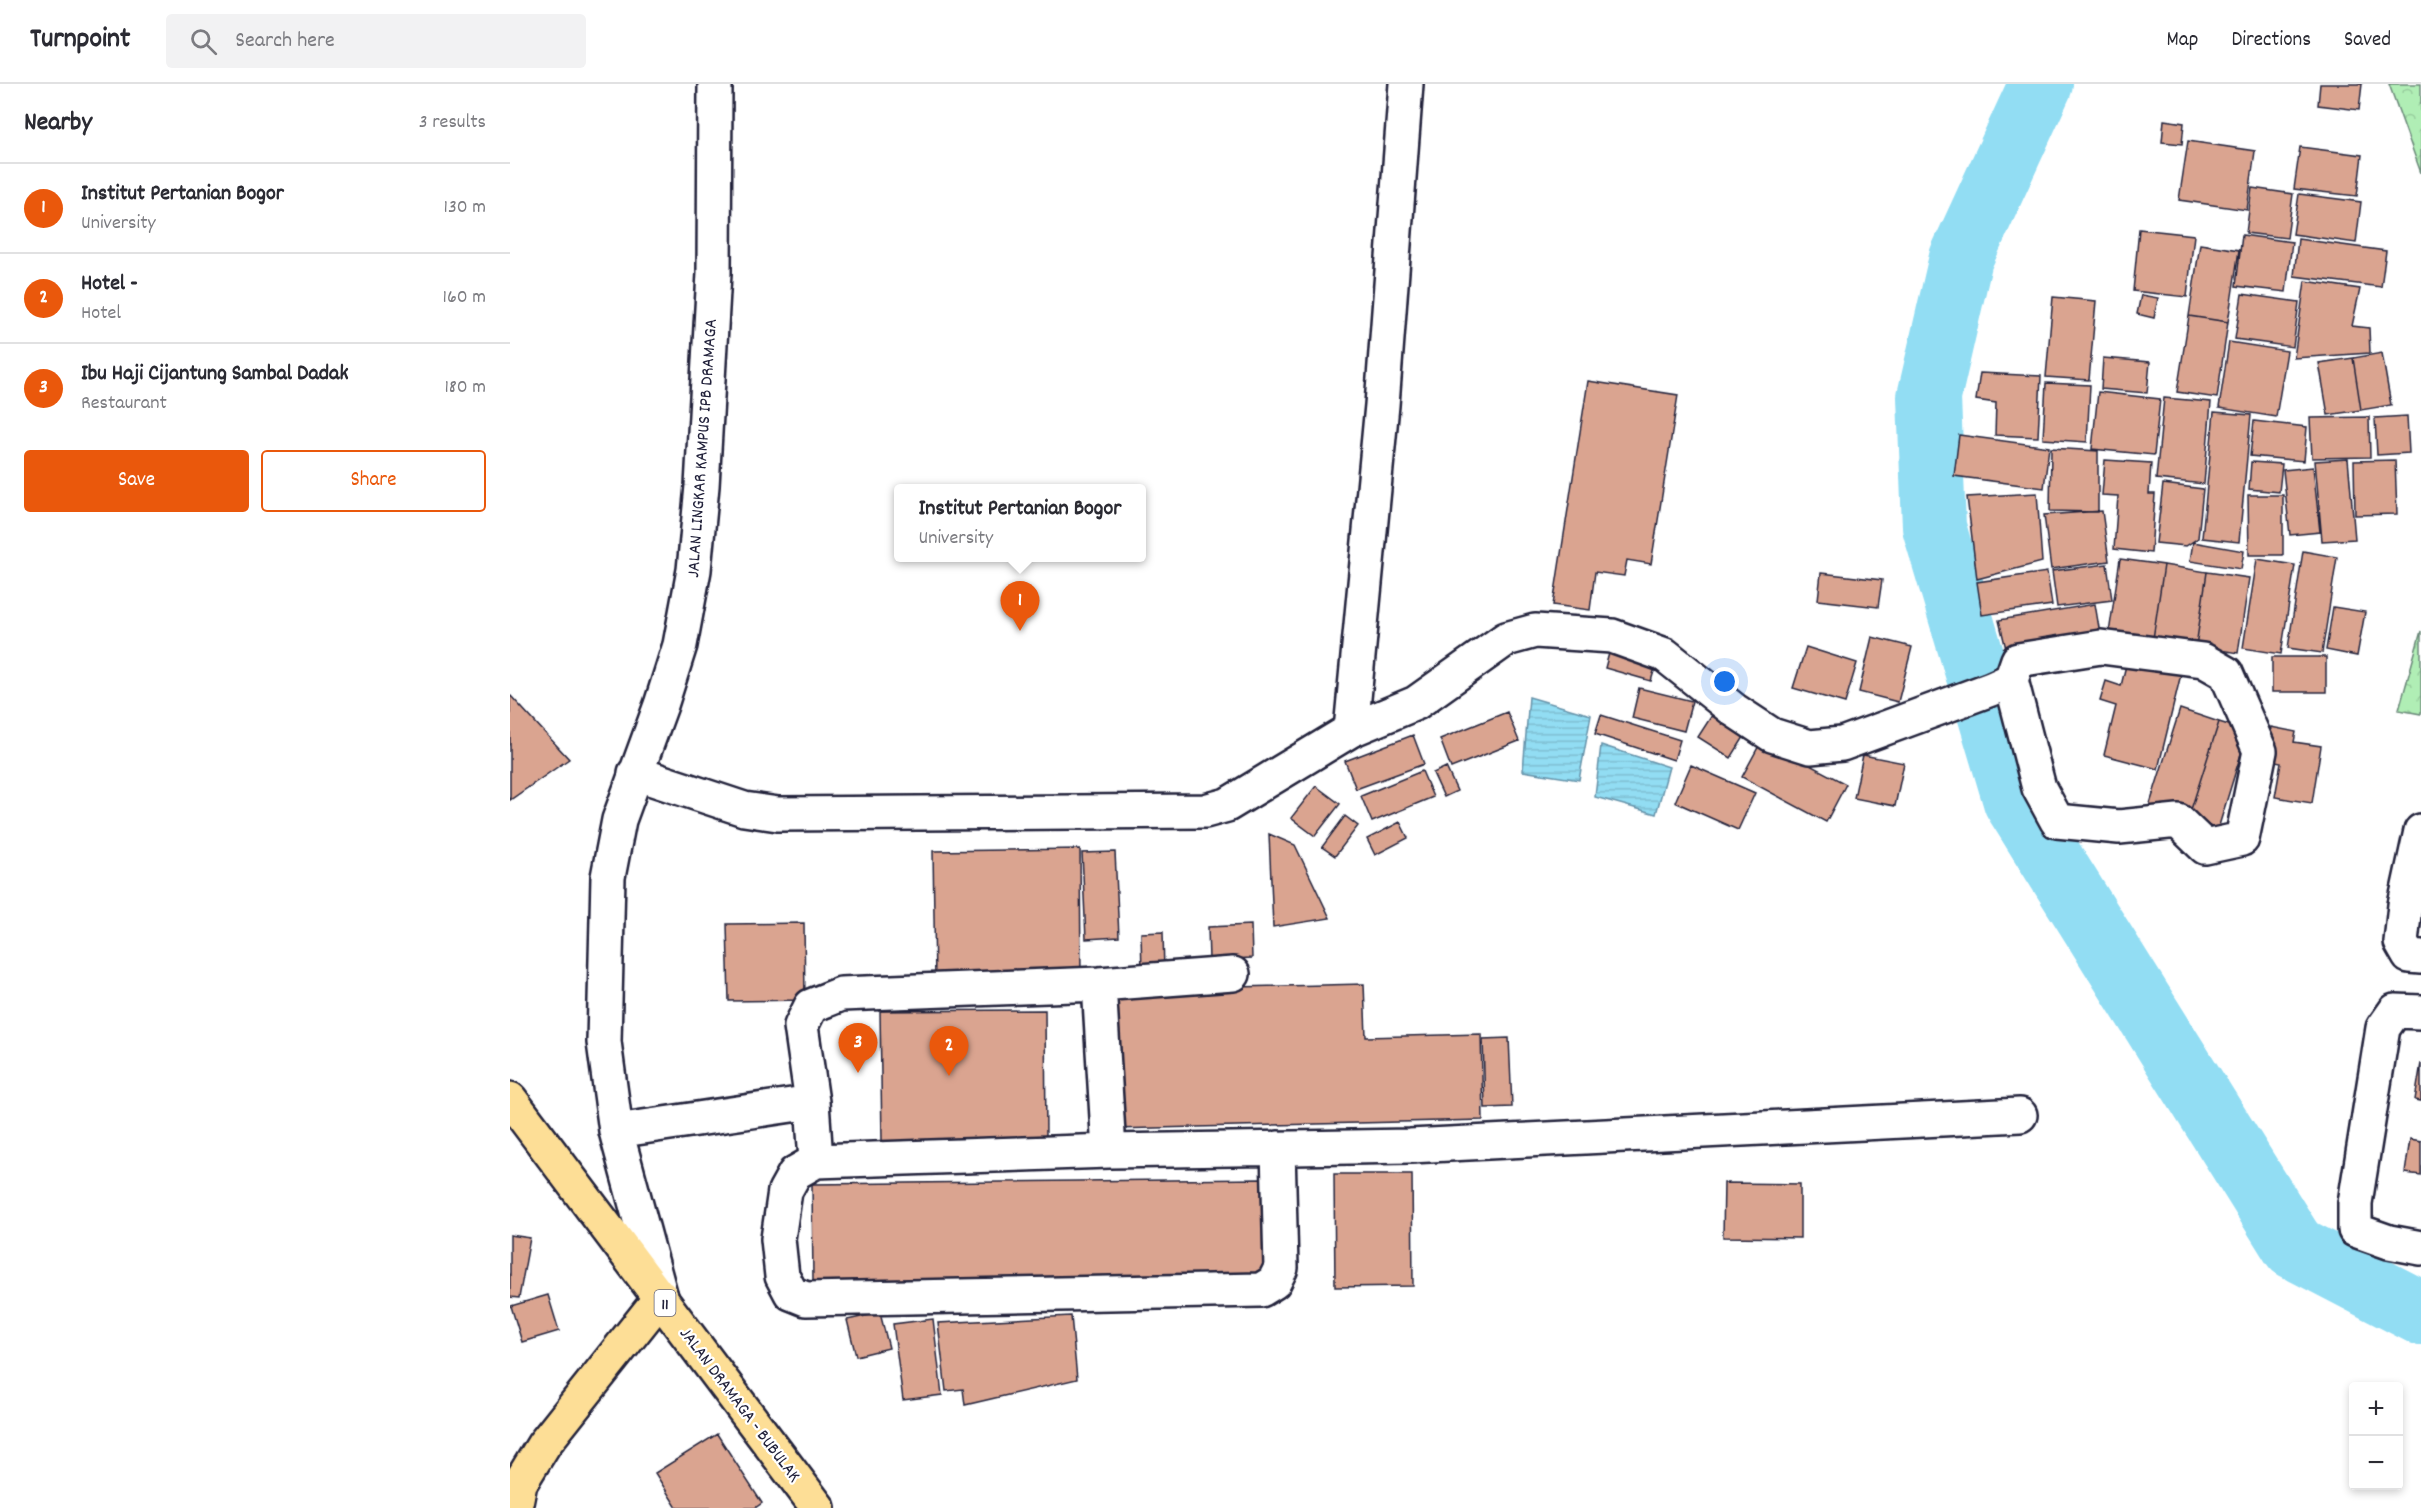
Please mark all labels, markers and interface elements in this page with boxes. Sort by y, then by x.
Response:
search box [166,14,586,68]
text: Turnpoint [30,21,130,61]
icon: search [187,25,220,58]
text: Search here [235,26,335,57]
text: Map [2167,26,2198,56]
text: Directions [2231,26,2311,56]
text: Saved [2344,26,2391,56]
text: Nearby [24,105,92,142]
text: 3 results [419,109,486,137]
text: Institut Pertanian Bogor [81,179,284,210]
text: 1 [41,194,46,222]
text: 130 m [444,194,486,222]
text: University [81,210,156,238]
text: Hotel - [81,269,138,300]
text: 2 [39,284,48,312]
text: 160 m [443,284,486,312]
text: Hotel [81,300,121,328]
street label: JALAN LINGKAR KAMPUS IPB DRAMAGA [682,318,725,579]
text: Ibu Haji Cijantung Sambal Dadak [81,359,348,390]
text: 3 [39,374,48,402]
text: 180 m [444,374,486,402]
text: Restaurant [81,390,167,418]
button: Save [24,450,249,512]
button: Share [261,450,486,512]
popup [894,484,1146,562]
text: Institut Pertanian Bogor [919,494,1121,525]
text: University [919,525,993,553]
pin: 1 [1000,582,1040,631]
your location [1710,667,1739,696]
pin: 3 [838,1024,878,1073]
pin: 2 [930,1026,968,1076]
road number: 11 [654,1290,676,1316]
street label: JALAN DRAMAGA - BUBULAK [672,1323,806,1488]
map controls [2349,1382,2403,1490]
button: + [2349,1382,2403,1436]
button: − [2349,1436,2403,1490]

